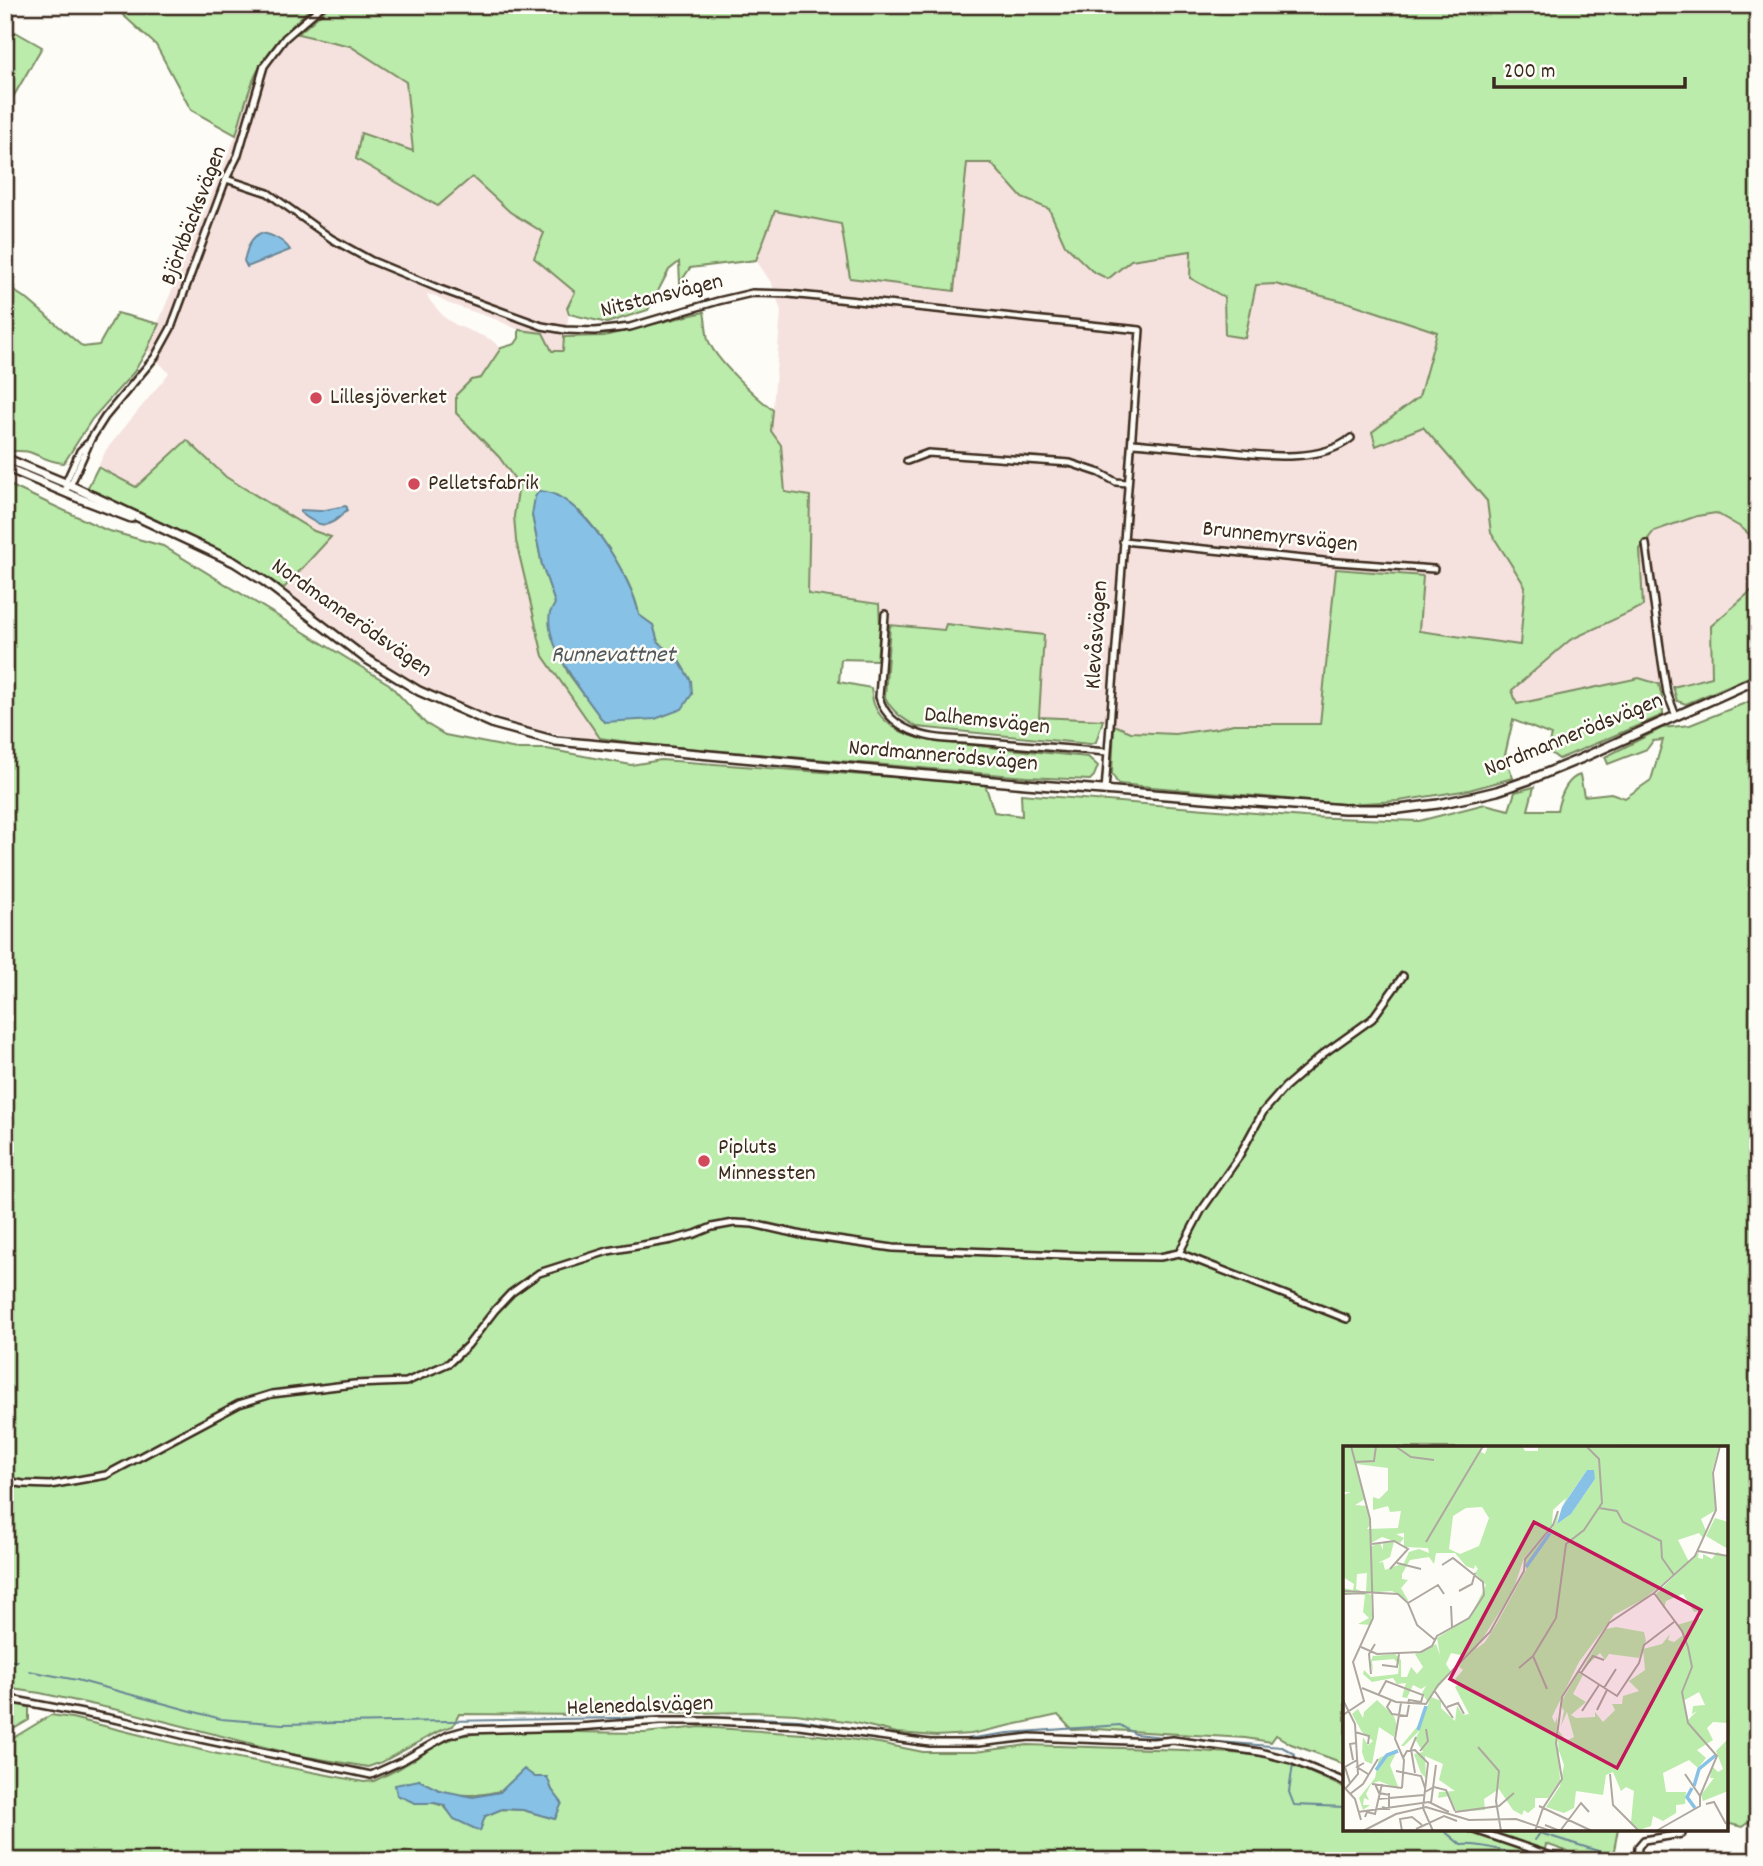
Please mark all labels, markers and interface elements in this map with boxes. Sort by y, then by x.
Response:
scale bar [1494,46,1684,90]
text: 200 m [1504,58,1555,88]
street label: Björkbäcksvägen [153,142,237,290]
street label: Nitstansvägen [597,266,727,328]
place label: Lillesjöverket [330,382,447,415]
marker: Lillesjöverket [308,390,324,406]
place label: Pelletsfabrik [428,468,539,501]
marker: Pelletsfabrik [406,476,422,492]
street label: Brunnemyrsvägen [1201,513,1359,563]
street label: Nordmannerödsvägen [264,551,438,687]
street label: Klevåsvägen [1078,580,1118,690]
water label: Runnevattnet [551,639,677,673]
street label: Nordmannerödsvägen [1480,685,1668,787]
street label: Dalhemsvägen [923,699,1051,745]
street label: Nordmannerödsvägen [847,732,1039,782]
place label: Pipluts Minnessten [718,1132,816,1191]
marker: Pipluts Minnessten [696,1153,712,1169]
inset map [1343,1446,1728,1831]
street label: Helenedalsvägen [566,1688,714,1726]

